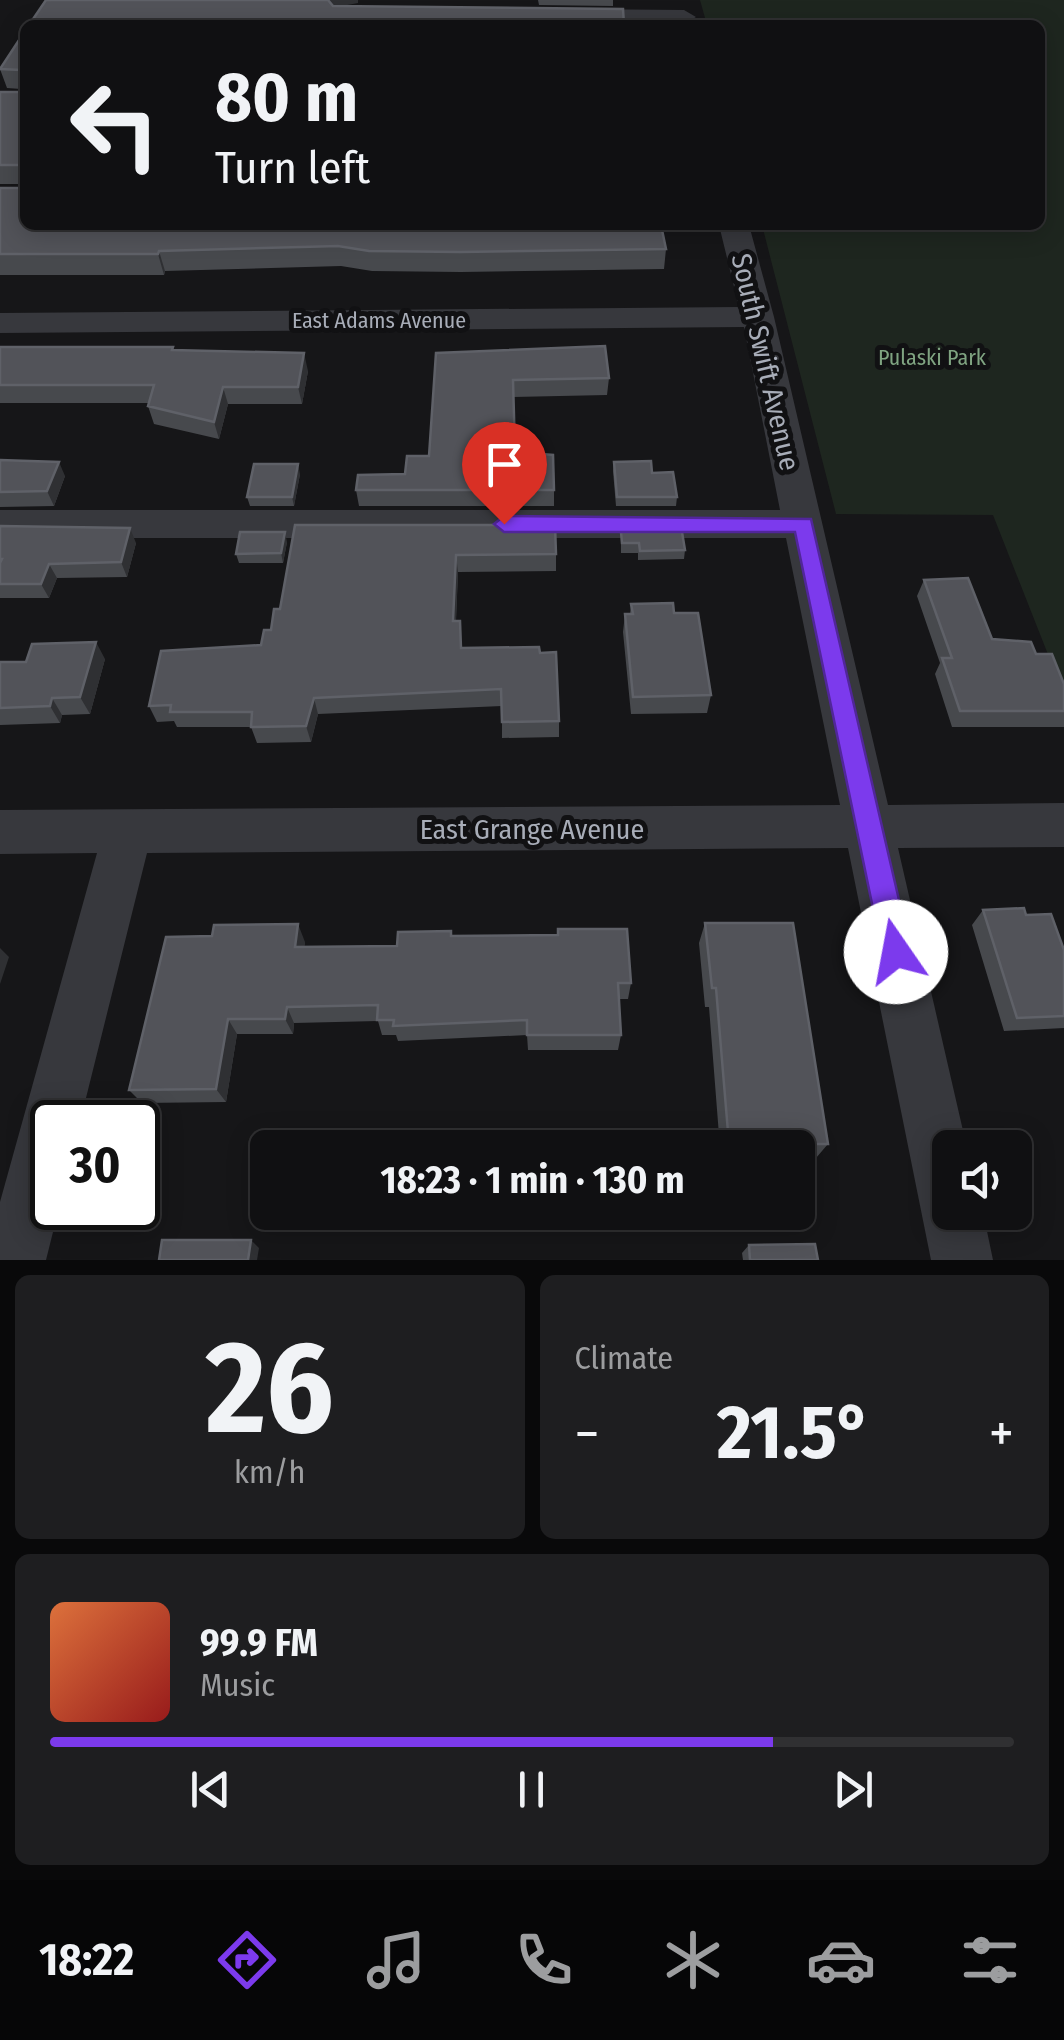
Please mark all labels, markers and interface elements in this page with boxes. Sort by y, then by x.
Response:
text: 80 m [215,56,358,140]
icon: left [50,60,180,190]
text: Turn left [215,141,370,195]
street label: South Swift Avenue [725,250,807,474]
street label: East Adams Avenue [292,307,466,334]
park label: Pulaski Park [878,344,987,371]
pin [462,422,547,525]
icon: arrive [477,437,532,492]
street label: East Grange Avenue [420,813,644,846]
position arrow [844,900,948,1004]
speed limit sign: 30 [30,1100,160,1230]
map controls [932,1130,1032,1230]
button: sound [932,1130,1032,1230]
text: 18:23 · 1 min · 130 m [381,1157,684,1203]
text: 26 [206,1310,334,1466]
text: Climate [575,1339,673,1377]
text: 21.5° [717,1388,871,1478]
text: − [575,1401,599,1467]
text: + [989,1401,1014,1467]
text: km/h [234,1453,305,1491]
text: 99.9 FM [200,1620,318,1666]
text: Music [200,1666,275,1704]
icon: previous [183,1762,238,1817]
icon: pause [504,1762,559,1817]
icon: next [826,1762,881,1817]
icon: directions [212,1925,282,1995]
icon: music [361,1925,431,1995]
icon: phone [509,1925,579,1995]
icon: climate [658,1925,728,1995]
icon: car [806,1925,876,1995]
icon: filters [955,1925,1025,1995]
text: 18:22 [39,1933,134,1987]

